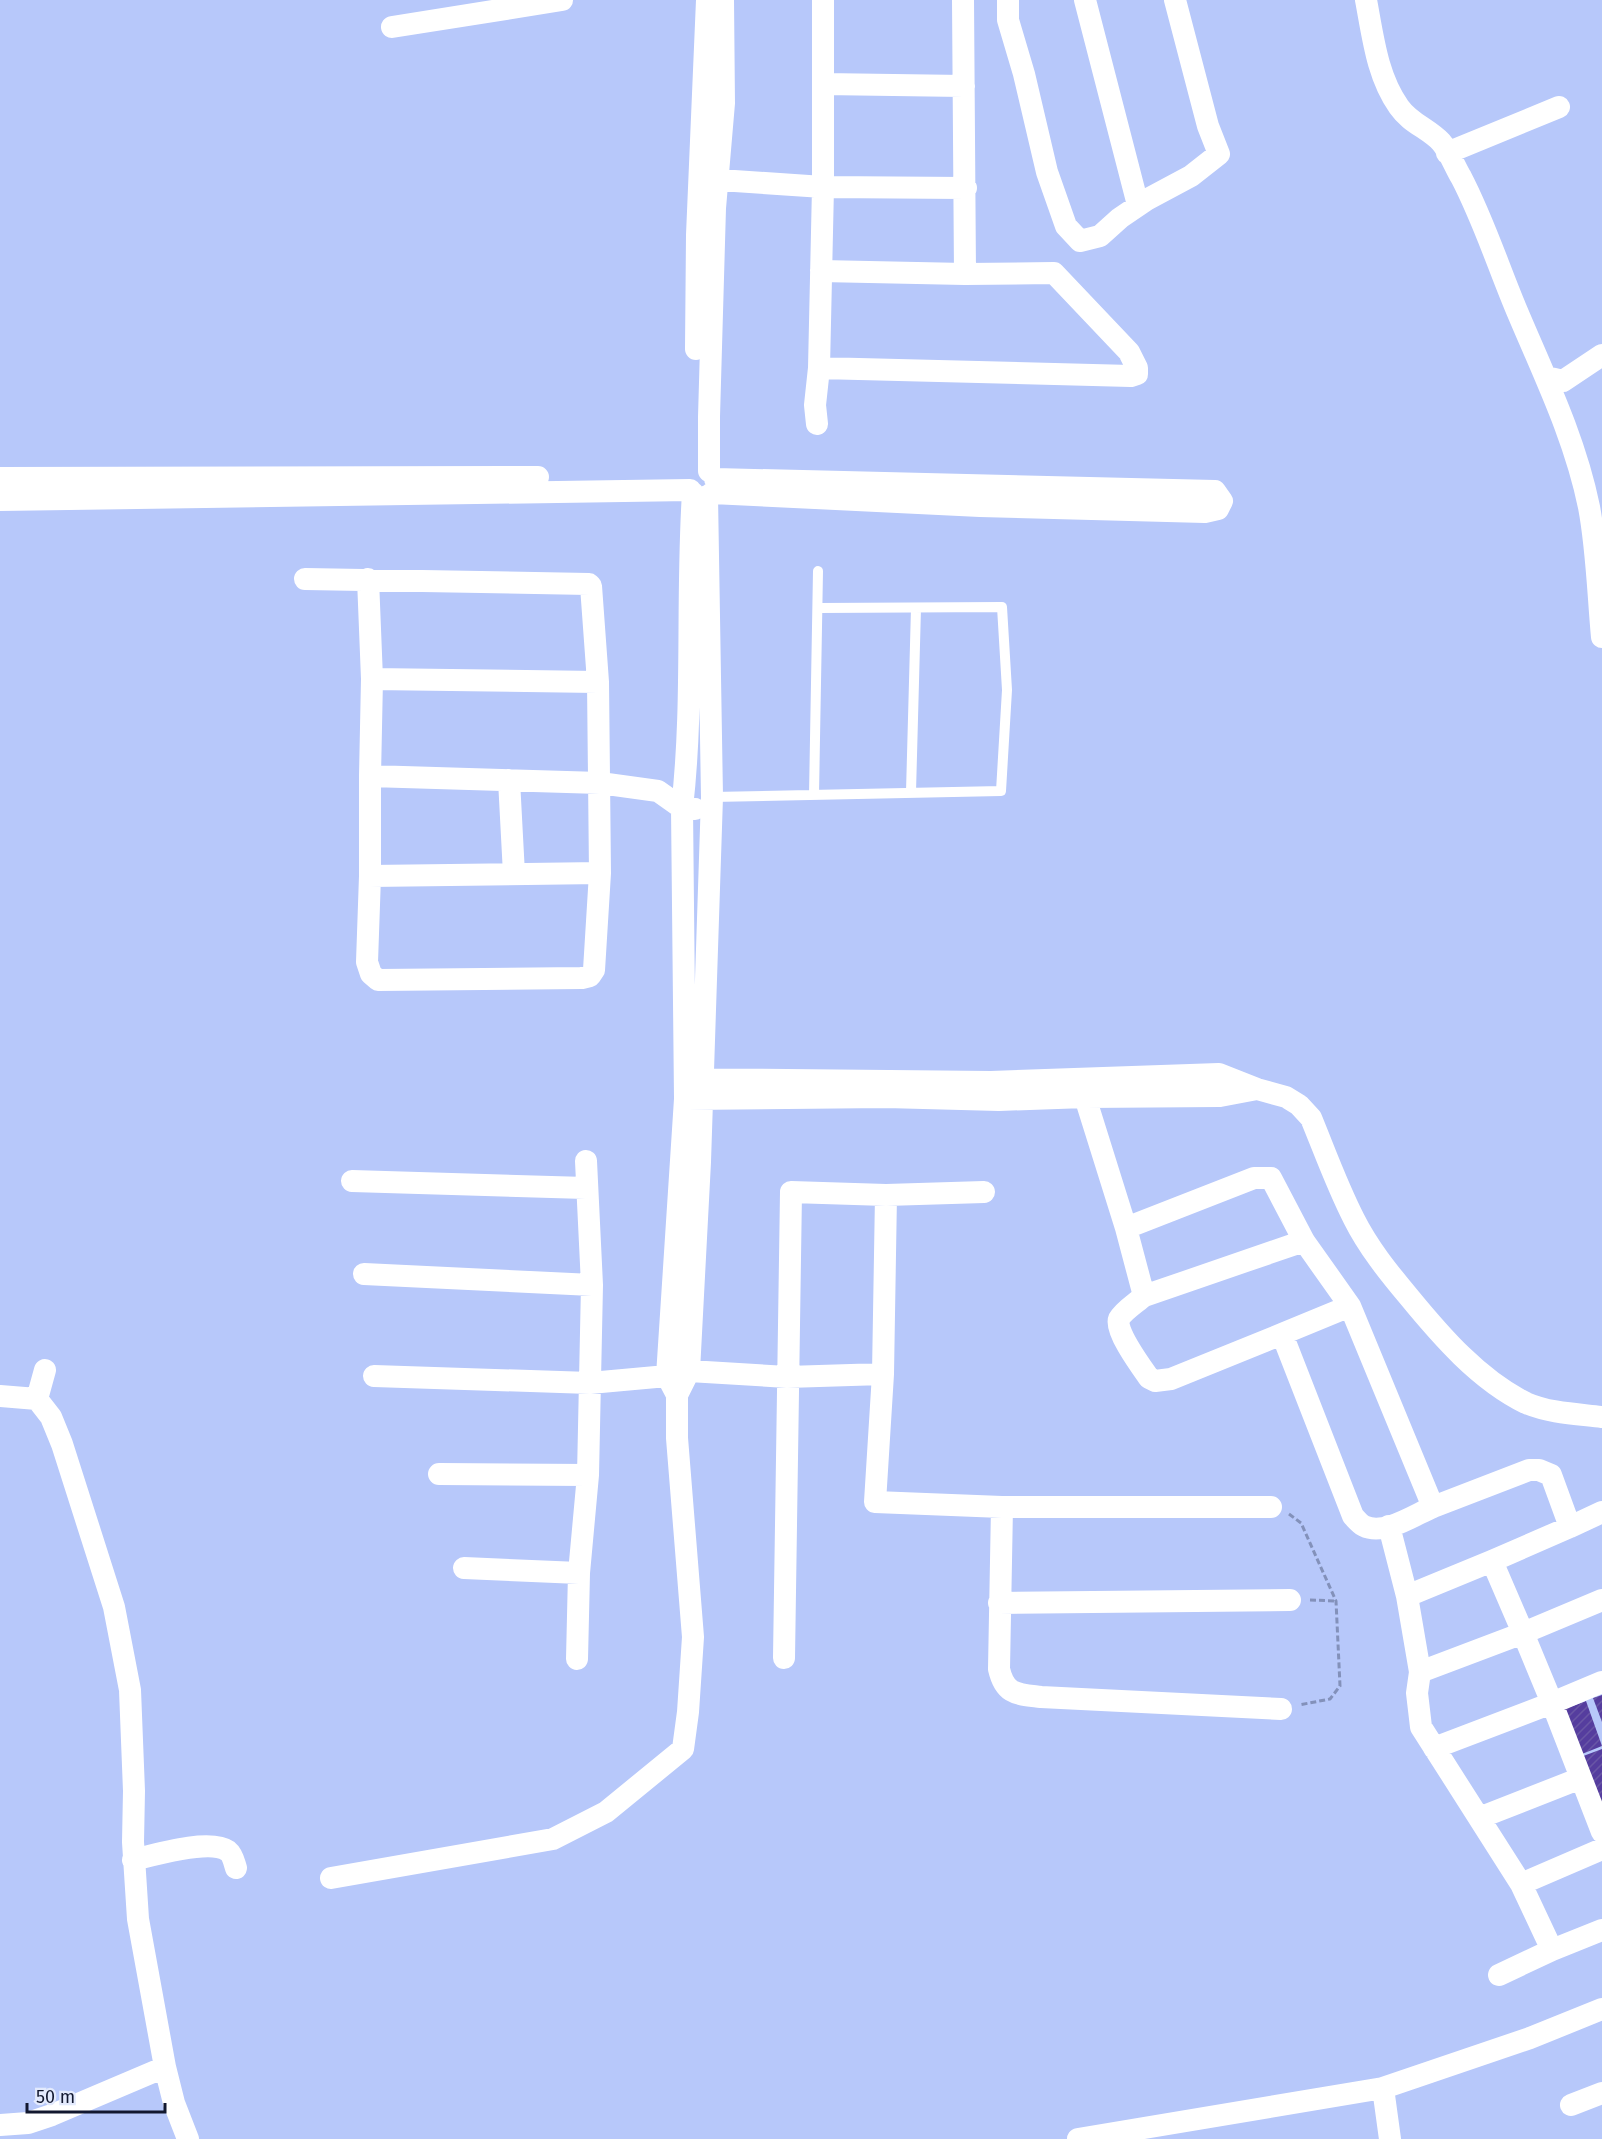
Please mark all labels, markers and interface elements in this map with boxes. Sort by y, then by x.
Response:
scale bar [27,2076,165,2114]
text: 50 m [36,2086,75,2108]

